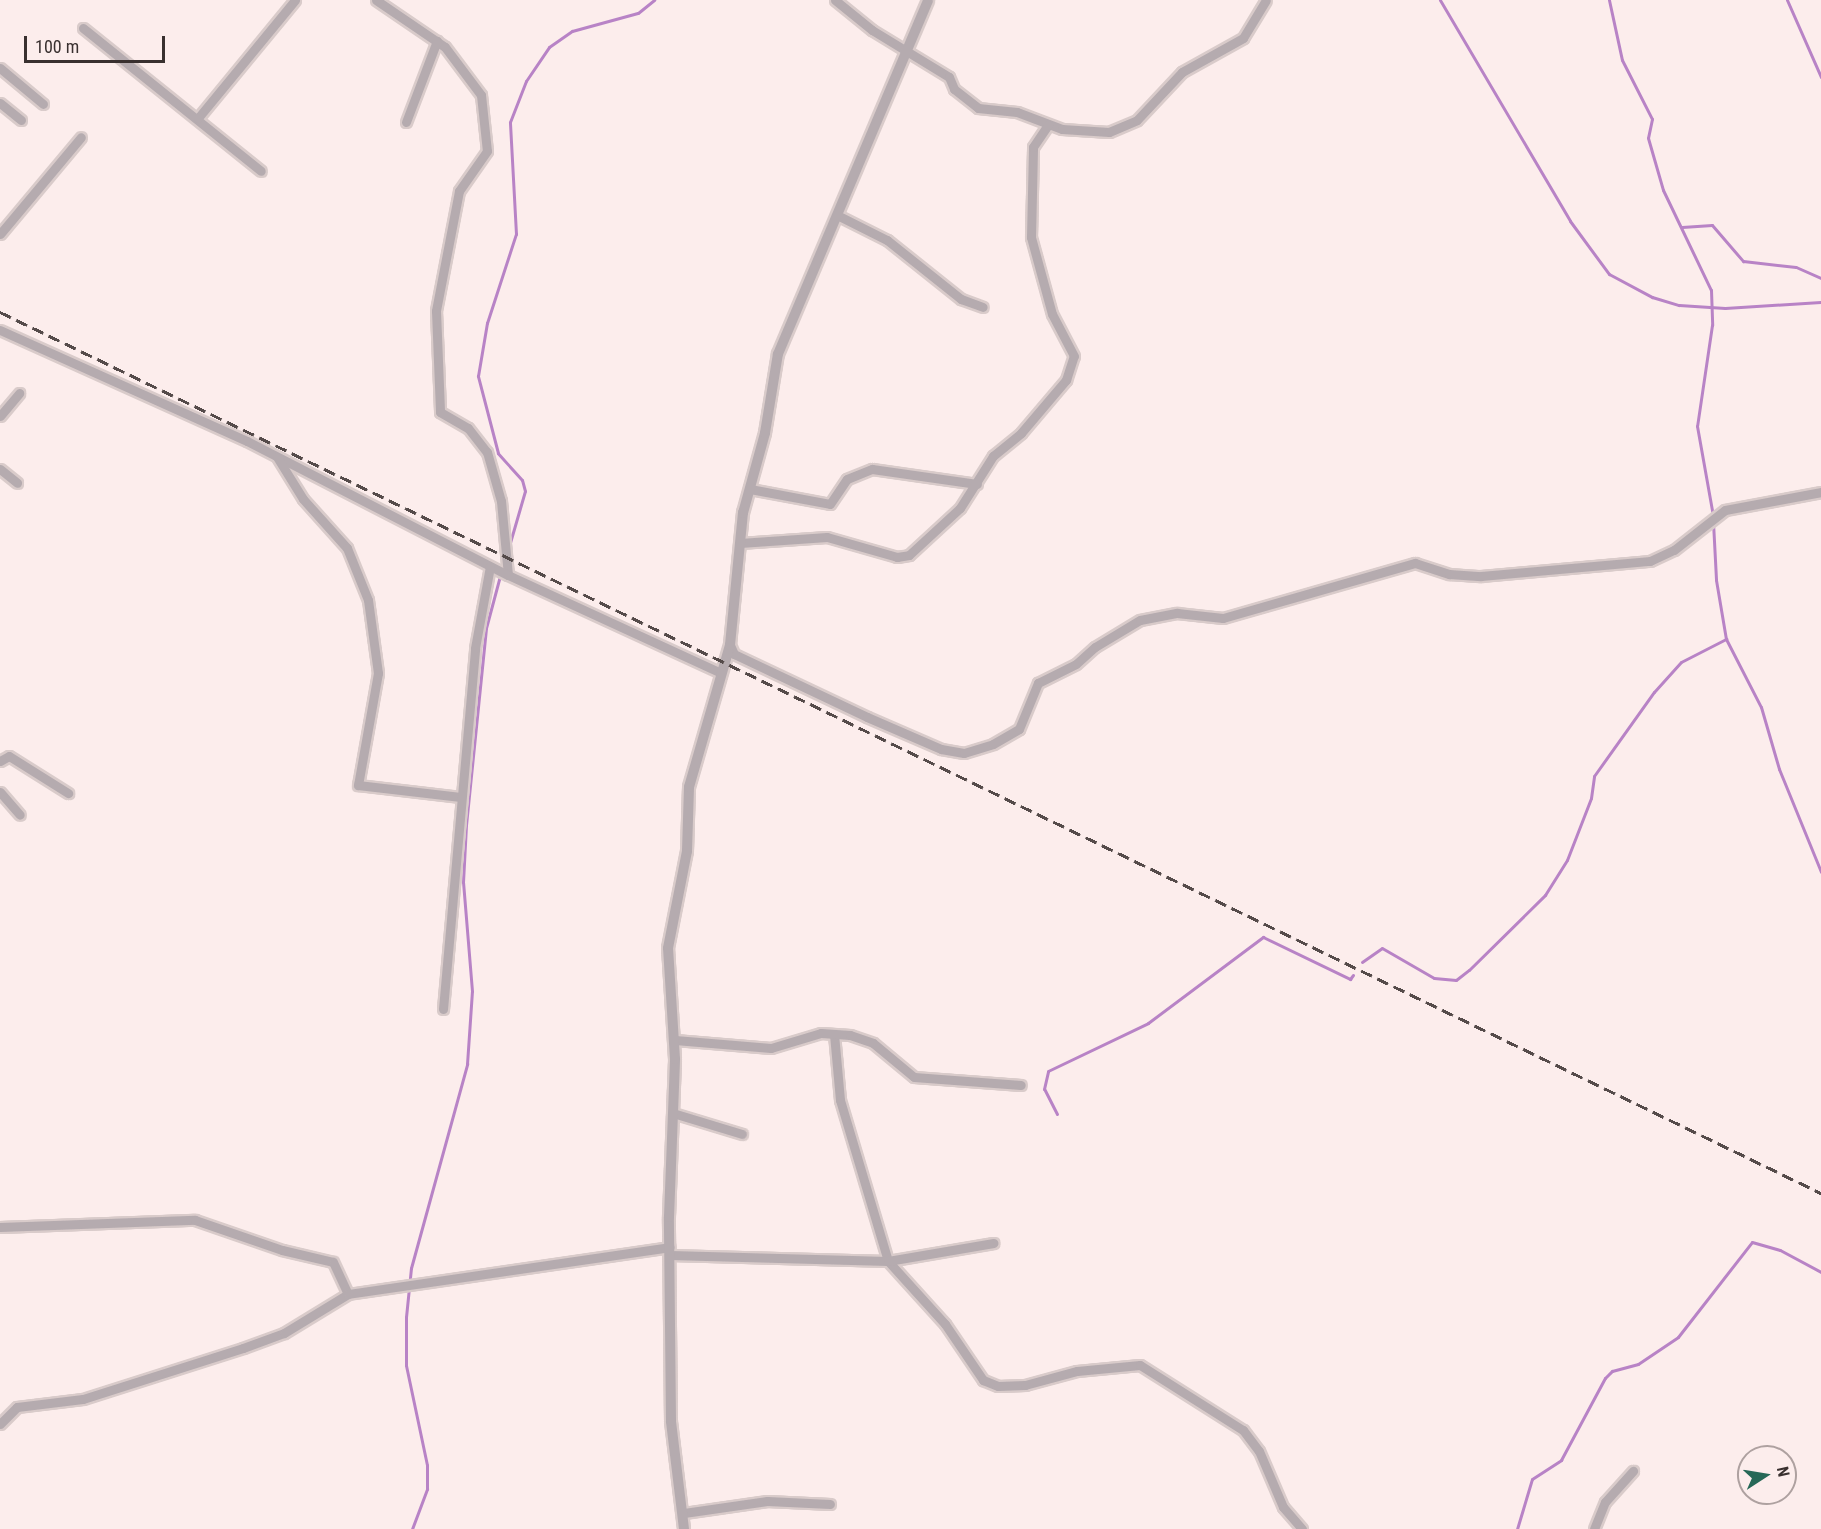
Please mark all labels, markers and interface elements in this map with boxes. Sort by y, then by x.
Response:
scale bar [27,24,168,62]
text: 100 m [35,36,79,57]
north arrow [1737,1445,1797,1505]
text: N [1773,1465,1793,1478]

